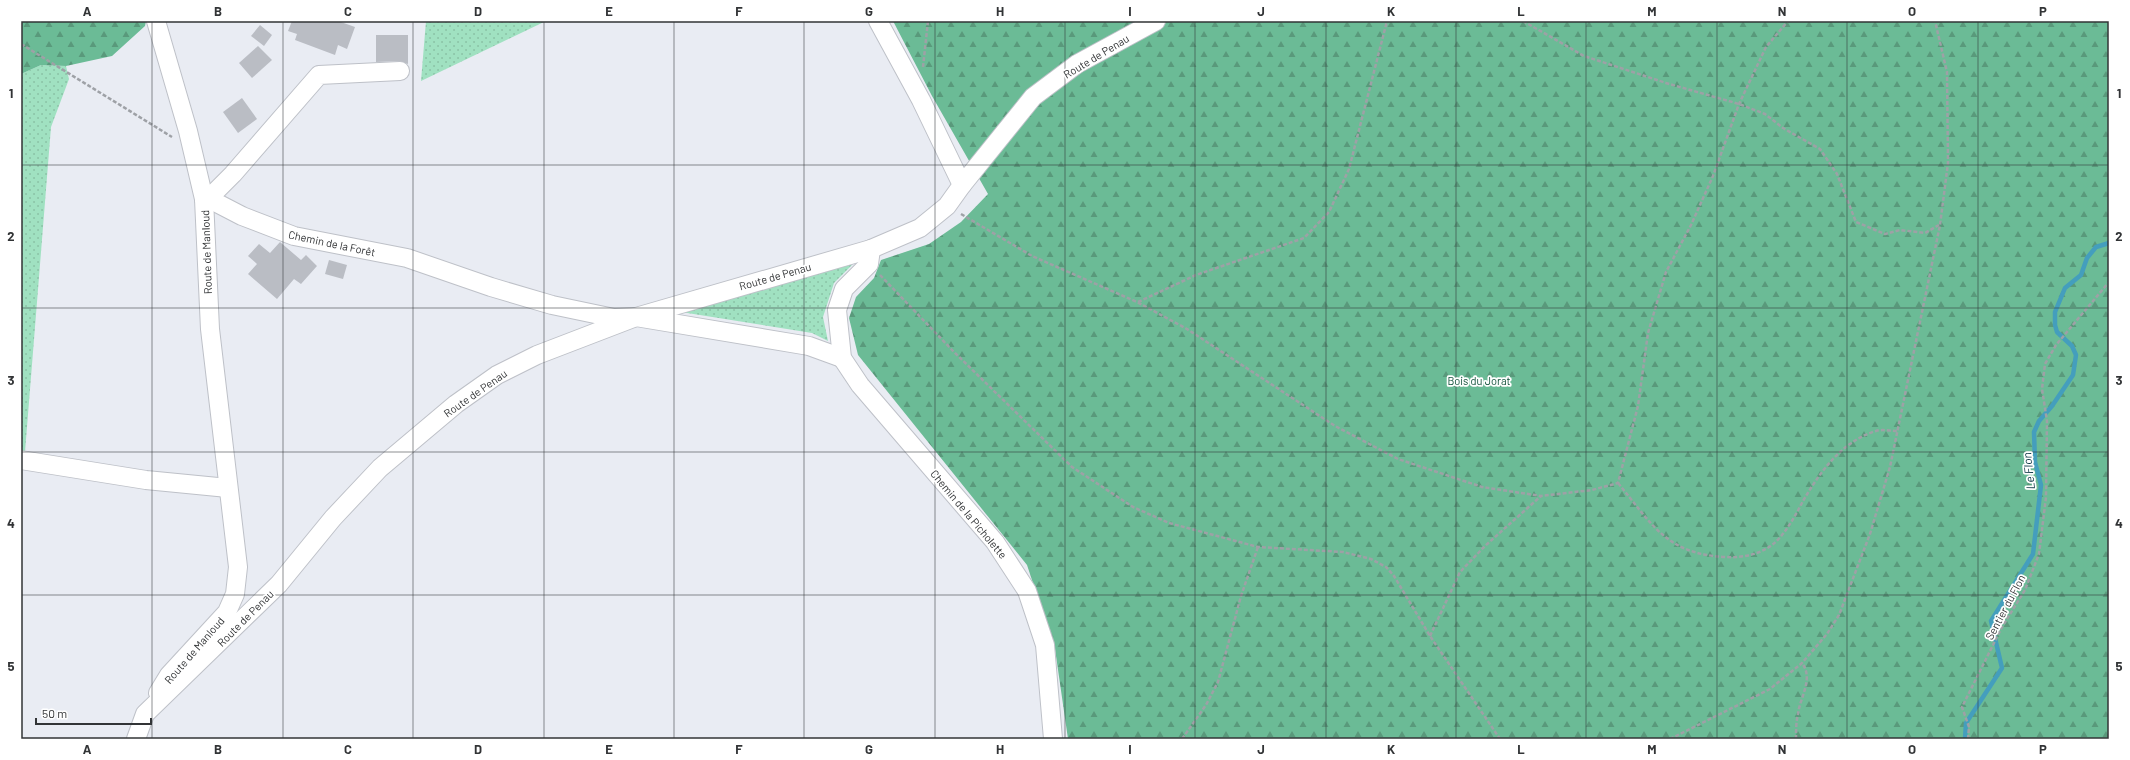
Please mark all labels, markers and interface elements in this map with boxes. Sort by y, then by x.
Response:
text: A [83,3,92,19]
text: B [214,3,222,19]
text: C [344,3,352,19]
text: D [474,3,482,19]
text: E [605,3,613,19]
text: F [735,3,743,19]
text: G [865,3,873,19]
text: H [996,3,1004,19]
text: I [1128,3,1132,19]
text: J [1257,3,1265,19]
text: K [1387,3,1395,19]
text: L [1517,3,1525,19]
text: M [1647,3,1657,19]
text: N [1778,3,1786,19]
text: O [1908,3,1916,19]
text: P [2039,3,2047,19]
street label: Route de Penau [1061,31,1131,81]
text: 1 [9,85,13,101]
text: 1 [2117,85,2121,101]
street label: Route de Manloud [198,210,214,294]
street label: Chemin de la Forêt [287,227,377,259]
text: 2 [7,228,15,244]
text: 2 [2115,228,2123,244]
street label: Route de Penau [738,259,813,292]
street label: Route de Penau [441,366,509,420]
text: 3 [7,372,15,388]
text: 3 [2115,372,2123,388]
park label: Bois du Jorat [1447,374,1511,387]
water label: Le Flon [2019,452,2037,490]
street label: Chemin de la Picholette [928,467,1010,561]
text: 4 [7,515,15,531]
text: 4 [2115,515,2123,531]
street label: Sentier du Flon [1982,572,2028,642]
street label: Route de Penau [214,587,276,649]
street label: Route de Manloud [161,614,227,686]
text: 5 [7,658,15,674]
text: 5 [2115,658,2123,674]
scale bar [36,700,151,726]
text: 50 m [42,706,67,720]
text: A [83,741,92,757]
text: B [214,741,222,757]
text: C [344,741,352,757]
text: D [474,741,482,757]
text: E [605,741,613,757]
text: F [735,741,743,757]
text: G [865,741,873,757]
text: H [996,741,1004,757]
text: I [1128,741,1132,757]
text: J [1257,741,1265,757]
text: K [1387,741,1395,757]
text: L [1517,741,1525,757]
text: M [1647,741,1657,757]
text: N [1778,741,1786,757]
text: O [1908,741,1916,757]
text: P [2039,741,2047,757]

